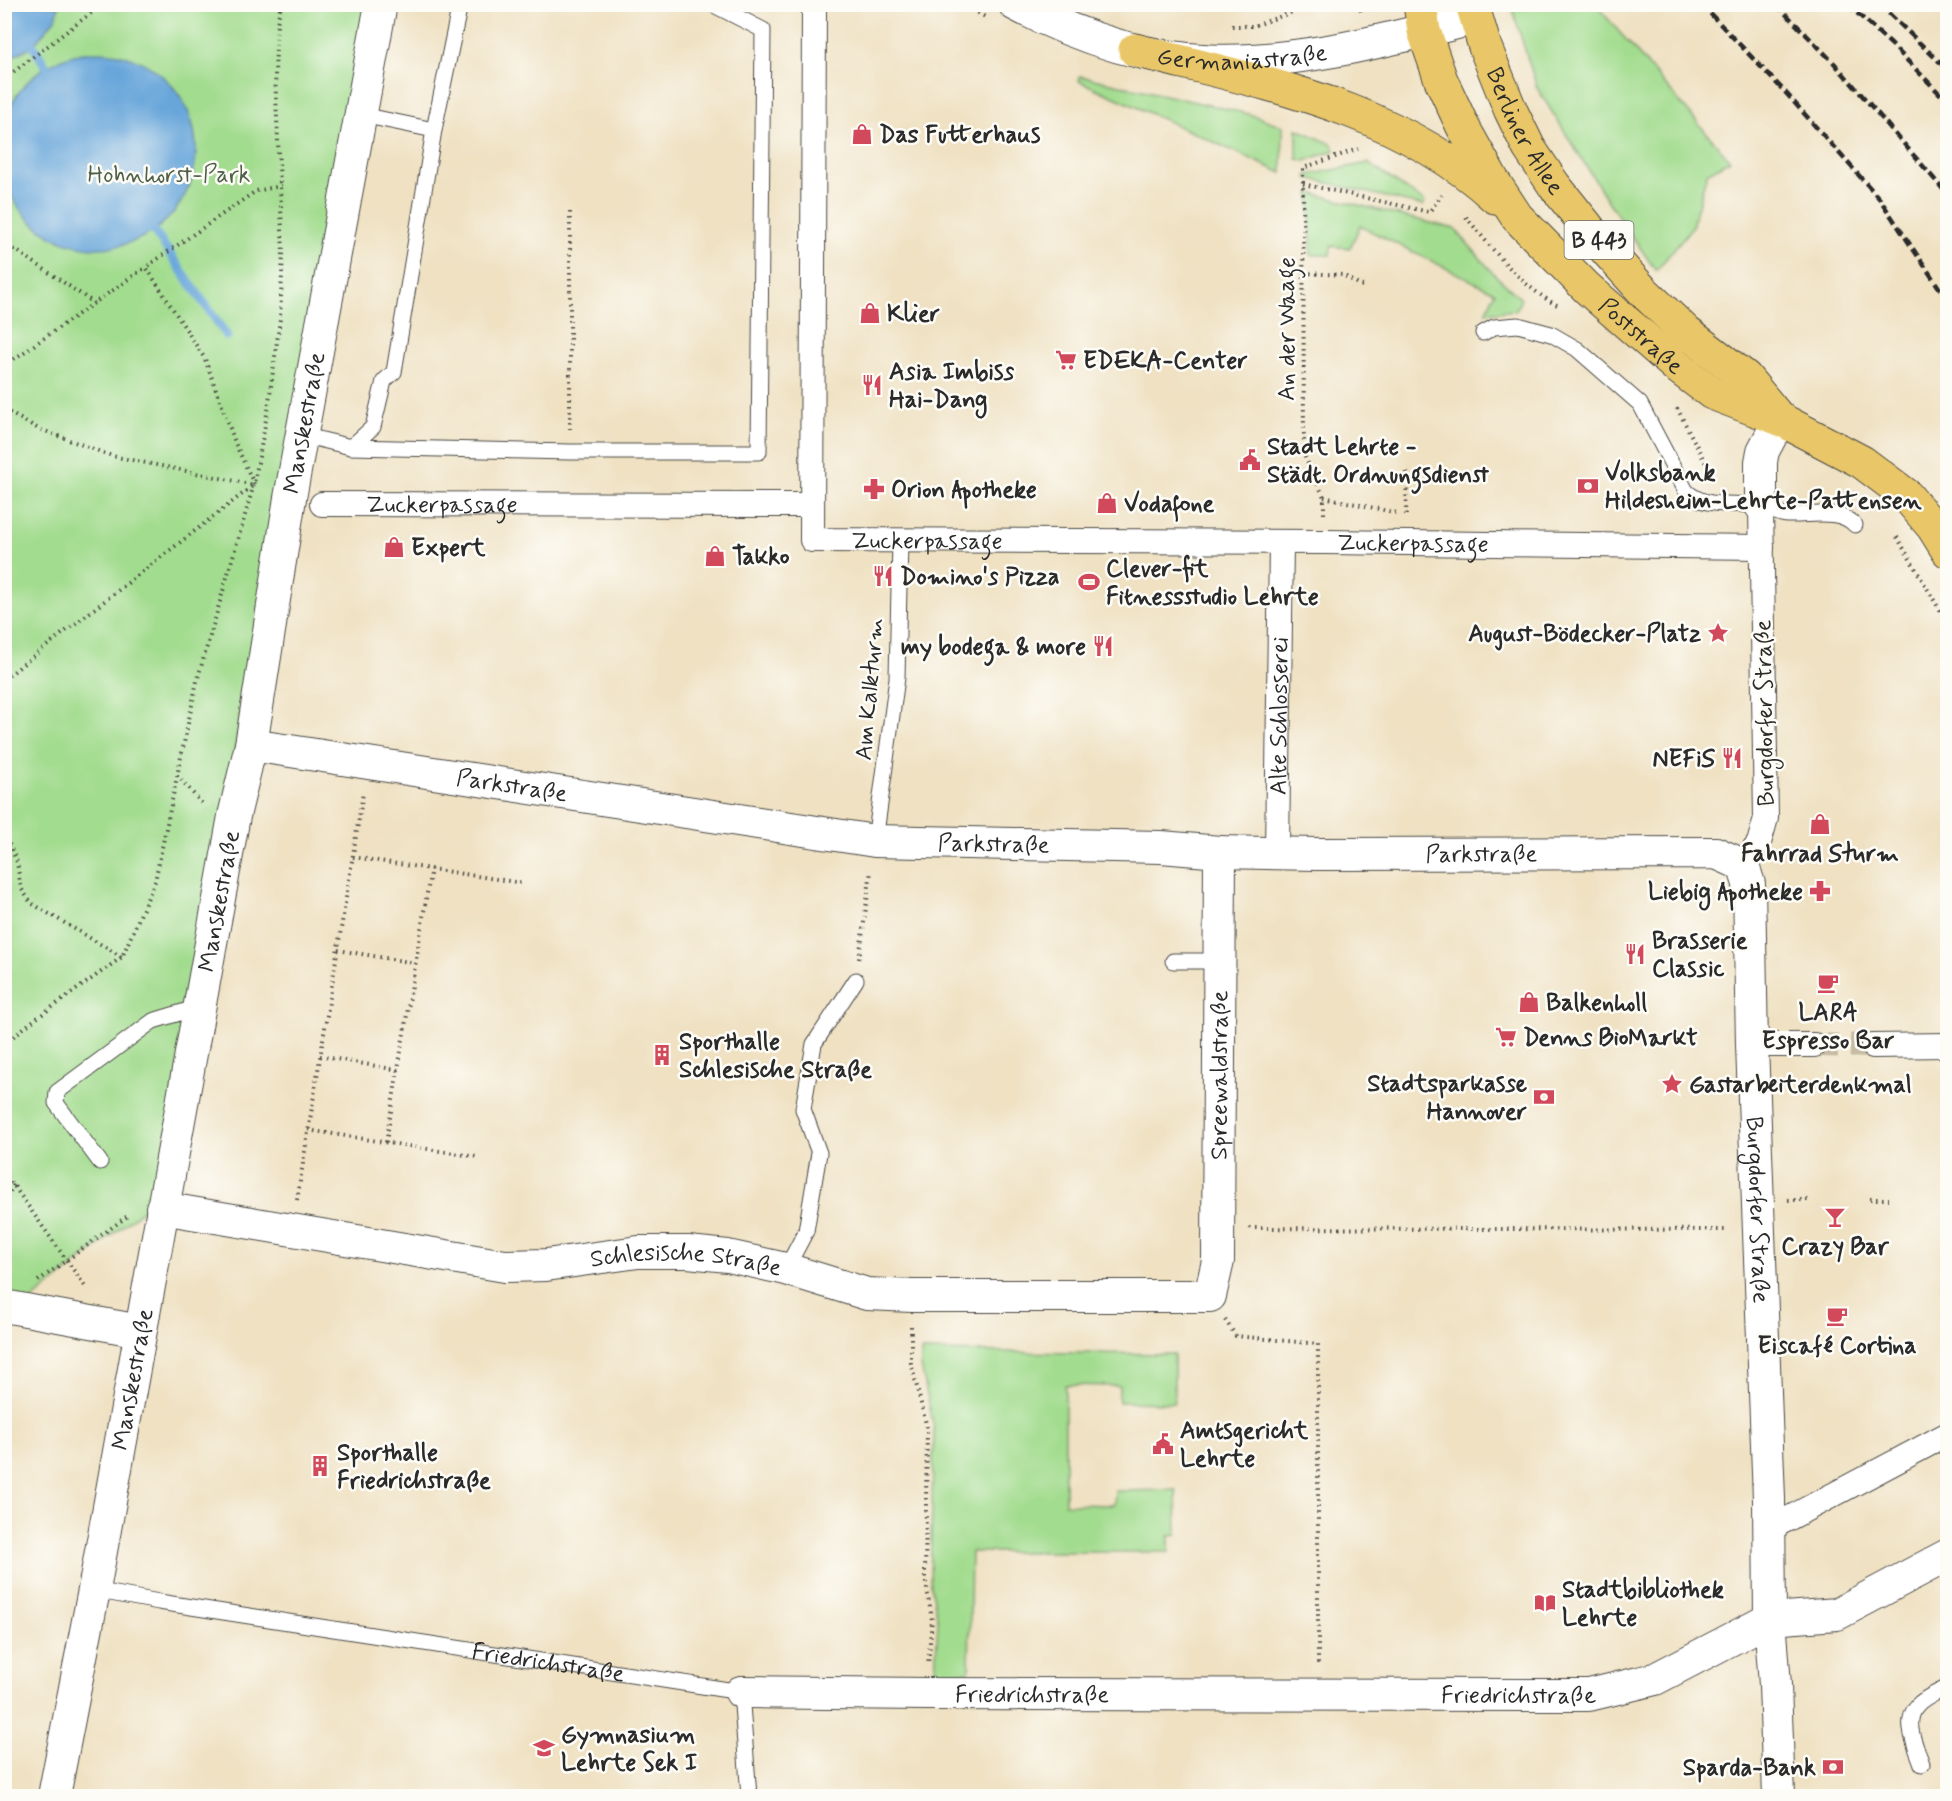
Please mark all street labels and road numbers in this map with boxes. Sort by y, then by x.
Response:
street label: Germaniastraße [1155,38,1330,78]
street label: Berliner Allee [1478,63,1570,202]
road number: B 443 [1564,221,1634,259]
street label: An der Waage [1272,257,1306,401]
street label: Poststraße [1592,291,1689,383]
street label: Manskestraße [277,350,334,496]
street label: Zuckerpassage [366,490,518,524]
street label: Zuckerpassage [851,526,1003,561]
street label: Zuckerpassage [1337,528,1489,564]
street label: Am Kalkturm [849,617,892,762]
street label: Burgdorfer Straße [1748,619,1785,807]
street label: Alte Schlosserei [1264,637,1297,795]
street label: Parkstraße [454,763,569,810]
street label: Manskestraße [192,828,248,975]
street label: Parkstraße [937,828,1050,862]
street label: Parkstraße [1425,839,1537,871]
street label: Spreewaldstraße [1204,990,1236,1160]
street label: Burgdorfer Straße [1737,1116,1776,1304]
street label: Schlesische Straße [588,1238,784,1285]
street label: Manskestraße [106,1306,162,1453]
street label: Friedrichstraße [470,1637,627,1691]
street label: Friedrichstraße [955,1680,1109,1711]
street label: Friedrichstraße [1441,1680,1599,1713]

